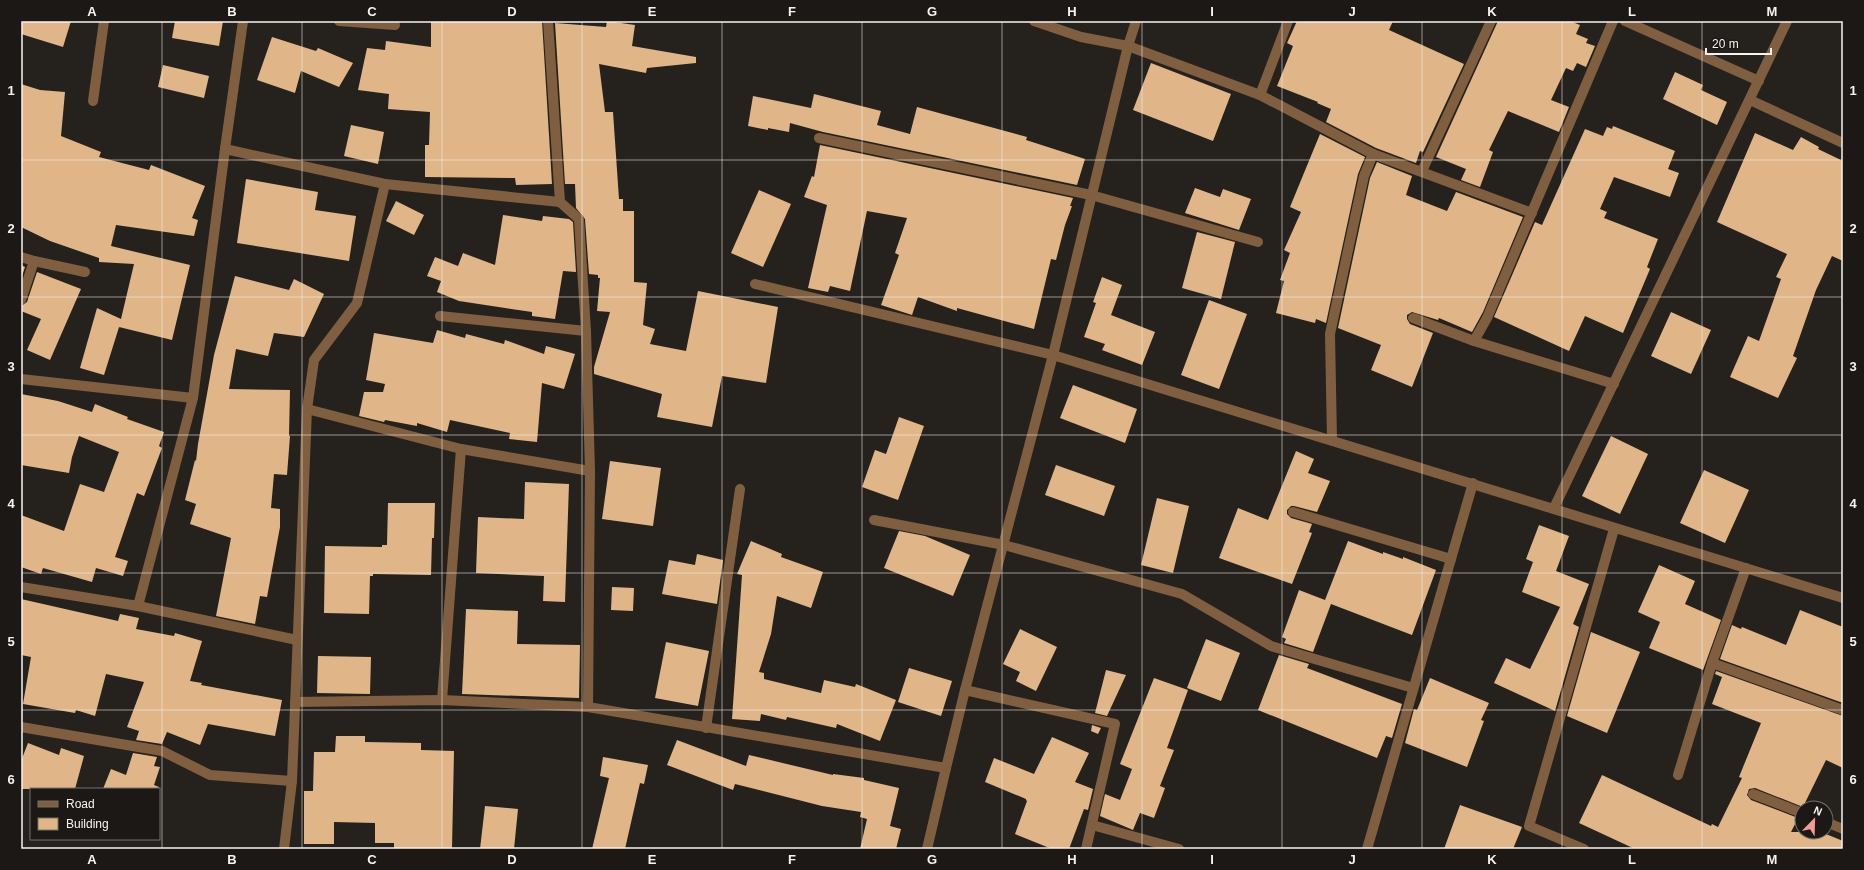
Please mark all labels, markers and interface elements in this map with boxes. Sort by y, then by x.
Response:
text: A [87,4,97,19]
text: B [227,4,237,19]
text: C [367,4,377,19]
text: D [507,4,517,19]
text: E [648,4,657,19]
text: F [788,4,796,19]
text: G [927,4,937,19]
text: H [1067,4,1077,19]
text: I [1210,4,1214,19]
text: J [1348,4,1356,19]
text: K [1487,4,1497,19]
text: L [1628,4,1636,19]
text: M [1767,4,1777,19]
scale bar [1706,30,1771,56]
text: 20 m [1712,37,1739,51]
text: 1 [7,83,15,98]
text: 1 [1849,83,1857,98]
text: 2 [7,221,15,236]
text: 2 [1849,221,1857,236]
text: 3 [7,359,15,374]
text: 3 [1849,359,1857,374]
text: 4 [7,496,15,511]
text: 4 [1849,496,1857,511]
text: 5 [7,634,15,649]
text: 5 [1849,634,1857,649]
text: 6 [7,772,15,787]
text: 6 [1849,772,1857,787]
legend [30,788,160,840]
text: Road [66,797,95,811]
north arrow [1794,800,1834,840]
text: N [1812,804,1824,818]
text: Building [66,817,109,831]
text: A [87,852,97,867]
text: B [227,852,237,867]
text: C [367,852,377,867]
text: D [507,852,517,867]
text: E [648,852,657,867]
text: F [788,852,796,867]
text: G [927,852,937,867]
text: H [1067,852,1077,867]
text: I [1210,852,1214,867]
text: J [1348,852,1356,867]
text: K [1487,852,1497,867]
text: L [1628,852,1636,867]
text: M [1767,852,1777,867]

